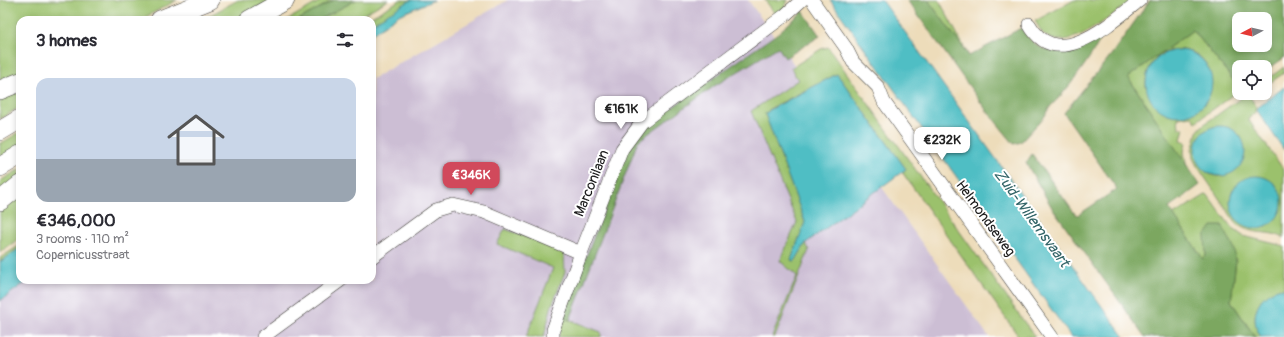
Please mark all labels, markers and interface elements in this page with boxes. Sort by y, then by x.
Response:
north arrow [1232,12,1272,52]
map controls [1232,12,1272,100]
icon: filters [334,29,356,51]
text: 3 homes [36,30,97,51]
button: locate [1232,60,1272,100]
pin: €161K [593,96,649,130]
text: €161K [604,101,638,117]
icon: home [160,104,232,176]
pin: €232K [914,127,970,161]
text: €232K [923,132,961,148]
street label: Marconilaan [570,147,613,219]
pin: €346K [443,162,499,196]
water label: Zuid-Willemsvaart [990,166,1075,272]
text: €346K [452,167,490,183]
street label: Helmondseweg [952,177,1019,260]
text: €346,000 [36,210,116,231]
text: 3 rooms · 110 m² [36,231,129,247]
text: Copernicusstraat [36,247,130,263]

